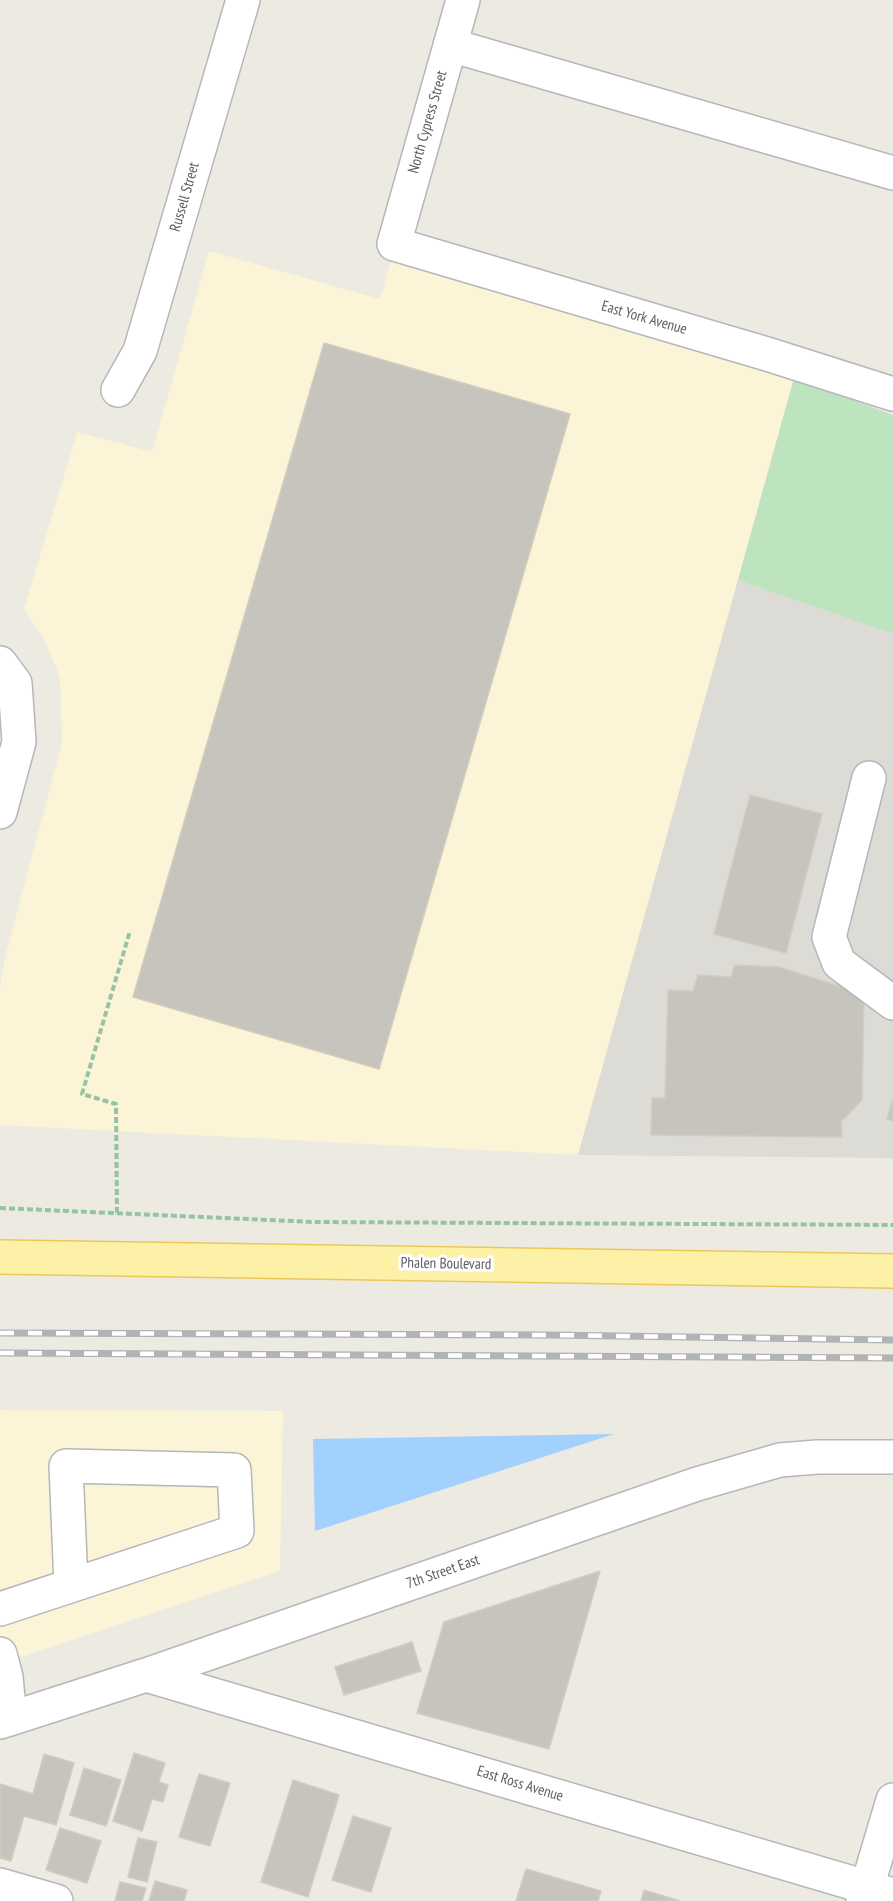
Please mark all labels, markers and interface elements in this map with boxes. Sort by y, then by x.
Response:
street label: North Cypress Street [405,69,451,175]
street label: Russell Street [167,160,203,234]
street label: East York Avenue [599,297,689,339]
street label: Phalen Boulevard [400,1254,492,1274]
street label: 7th Street East [404,1551,482,1593]
street label: East Ross Avenue [475,1762,565,1806]

